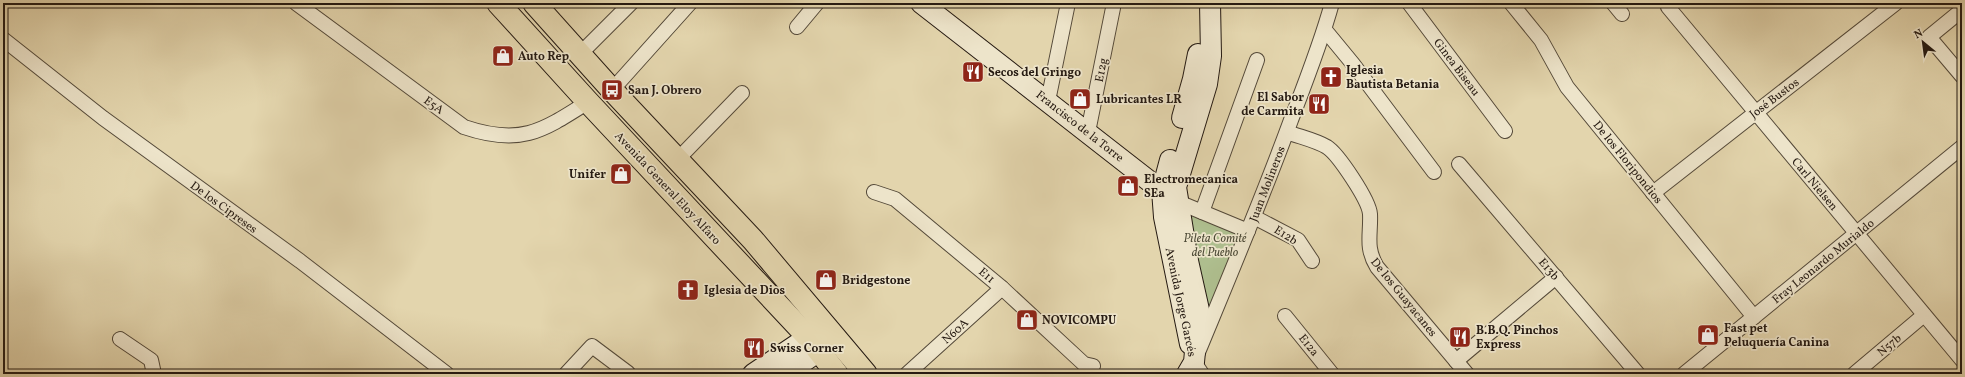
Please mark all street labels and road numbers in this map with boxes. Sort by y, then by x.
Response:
street label: Ginea Biseau [1429,36,1483,100]
street label: E12g [1092,57,1112,84]
street label: José Bustos [1746,75,1803,123]
street label: Francisco de la Torre [1032,87,1127,166]
street label: E5A [420,93,447,119]
street label: De los Floripondios [1589,118,1666,207]
street label: Avenida General Eloy Alfaro [611,129,724,249]
street label: Juan Molineros [1246,144,1290,225]
street label: Carl Nielsen [1787,155,1841,215]
street label: De los Cipreses [187,178,260,238]
street label: Fray Leonardo Murialdo [1769,216,1878,308]
street label: E12b [1271,222,1301,249]
street label: Avenida Jorge Garcés [1161,246,1199,358]
street label: De los Guayacanes [1366,255,1440,340]
street label: E13b [1534,255,1563,285]
street label: E11 [975,264,998,287]
street label: N60A [939,315,973,348]
street label: E12a [1294,331,1322,360]
street label: N57b [1874,331,1905,361]

